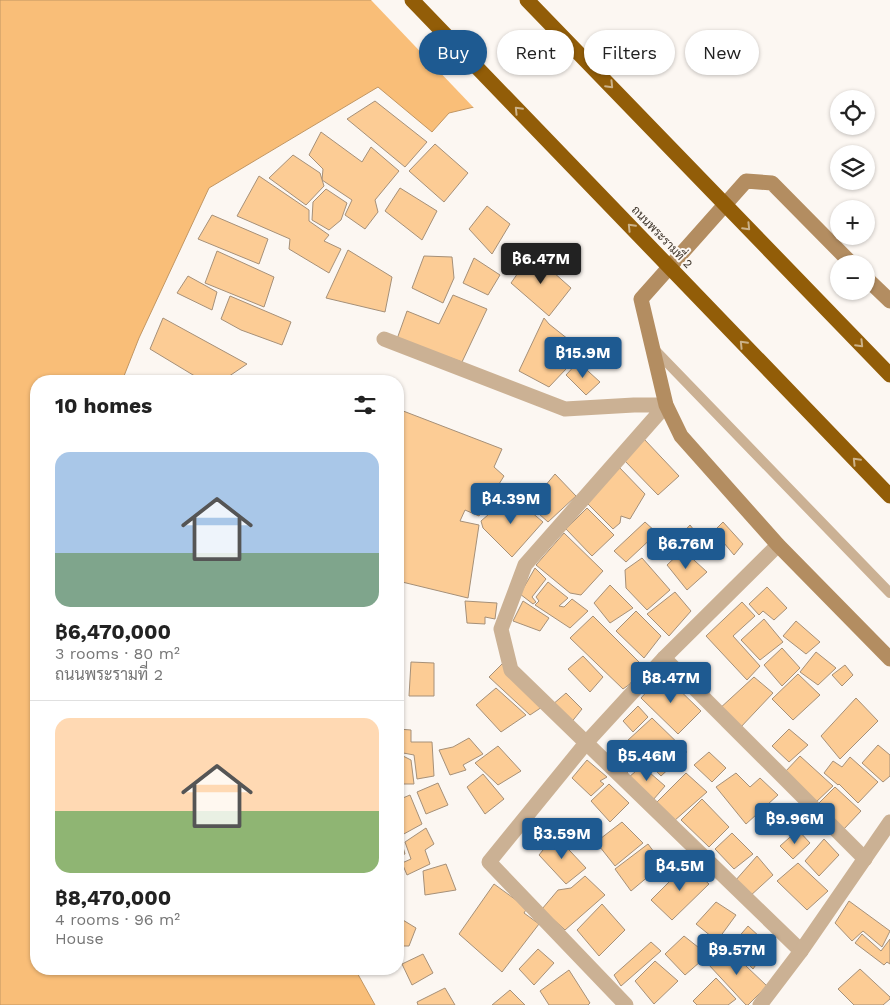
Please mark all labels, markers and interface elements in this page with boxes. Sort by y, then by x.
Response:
chip: Buy [419,30,487,75]
chip: Rent [497,30,574,75]
chip: Filters [584,30,675,75]
chip: New [685,30,759,75]
one-way arrow [604,80,613,89]
map controls [830,90,875,300]
button: locate [830,90,875,135]
one-way arrow [515,106,524,115]
button: layers [830,145,875,190]
street label: ถนนพระรามที่ 2 [629,200,698,271]
button: + [830,200,875,245]
one-way arrow [741,222,750,231]
one-way arrow [627,223,636,232]
pin: ฿6.47M [500,242,582,285]
text: ฿6.47M [512,249,570,268]
button: − [830,255,875,300]
pin: ฿15.9M [542,336,624,379]
one-way arrow [854,338,863,347]
one-way arrow [740,340,749,349]
text: ฿15.9M [556,343,610,362]
icon: filters [351,391,379,419]
text: 10 homes [55,393,152,418]
one-way arrow [853,457,862,466]
pin: ฿4.39M [470,482,552,525]
icon: home [172,484,262,574]
text: ฿4.39M [482,489,540,508]
pin: ฿6.76M [645,528,727,570]
text: ฿6.76M [658,534,714,553]
text: ฿6,470,000 [55,619,171,644]
text: 3 rooms · 80 m² [55,644,180,663]
pin: ฿8.47M [630,662,712,704]
text: ถนนพระรามที่ 2 [55,665,163,684]
text: ฿8.47M [642,668,700,687]
pin: ฿5.46M [606,740,688,782]
text: ฿5.46M [618,746,676,765]
icon: home [172,751,262,841]
pin: ฿9.96M [754,802,836,845]
text: ฿9.96M [766,809,824,828]
pin: ฿3.59M [521,818,603,860]
text: ฿3.59M [533,824,591,843]
pin: ฿4.5M [645,850,715,892]
text: ฿4.5M [656,856,704,875]
text: ฿8,470,000 [55,885,171,910]
text: 4 rooms · 96 m² [55,910,180,929]
text: House [55,929,104,948]
pin: ฿9.57M [696,934,778,976]
text: ฿9.57M [708,940,766,959]

